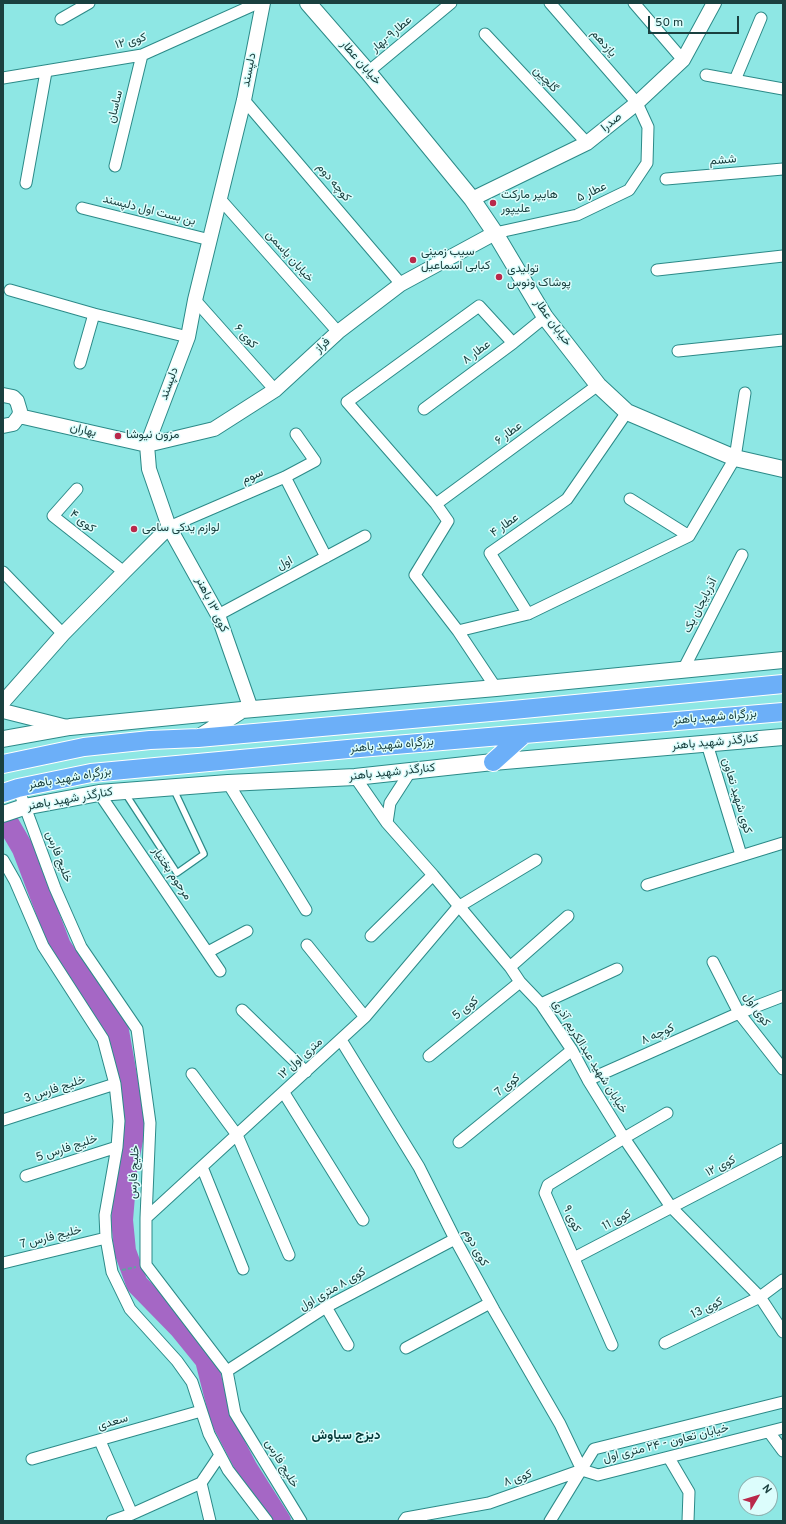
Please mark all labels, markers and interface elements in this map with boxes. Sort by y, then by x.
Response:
scale bar [650,8,741,34]
street label: عطار۹-بهار [369,14,415,56]
text: 50 m [655,15,683,31]
street label: یازدهم [587,27,619,61]
street label: کوی ۱۲ [114,31,148,53]
street label: خیابان عطار [337,38,383,88]
street label: دلپسند [240,52,260,88]
street label: گلچین [529,64,561,96]
street label: ساسان [105,89,127,125]
street label: صدرا [599,110,625,136]
street label: ششم [709,153,737,169]
street label: کوچه دوم [313,161,353,205]
street label: عطار ۵ [575,180,609,206]
place label: هایپر مارکت علیپور [501,189,558,217]
street label: بن بست اول دلپسند [101,192,197,230]
marker: هایپر مارکت علیپور [488,198,498,208]
street label: خیابان یاسمن [262,228,316,286]
place label: سیب زمینی کبابی اسماعیل [421,246,490,274]
marker: سیب زمینی کبابی اسماعیل [408,255,418,265]
place label: تولیدی پوشاک ونوس [507,263,571,291]
marker: تولیدی پوشاک ونوس [494,272,504,282]
street label: خیابان عطار [530,297,574,349]
street label: کوی ۶ [230,322,260,352]
street label: فراز [312,335,334,357]
street label: عطار ۸ [460,338,494,368]
street label: دلپسند [157,366,183,402]
street label: عطار ۶ [493,419,525,449]
street label: بهاران [68,421,98,441]
place label: مزون نیوشا [126,429,179,443]
marker: مزون نیوشا [113,431,123,441]
street label: سوم [240,466,266,488]
street label: کوی ۴ [66,507,98,537]
street label: عطار ۴ [488,511,522,541]
place label: لوازم یدکی سامی [142,522,220,536]
marker: لوازم یدکی سامی [129,524,139,534]
street label: اول [275,554,295,574]
street label: کوی ۱۳ باهنر [191,575,231,635]
street label: آذربایجان یک [681,576,721,636]
street label: بزرگراه شهید باهنر [673,707,757,729]
street label: کنارگذر شهید باهنر [671,732,759,754]
street label: بزرگراه شهید باهنر [350,735,434,757]
street label: کوی شهید تعاون [718,757,754,835]
street label: کنارگذر شهید باهنر [348,761,436,785]
street label: بزرگراه شهید باهنر [27,765,113,793]
street label: کنارگذر شهید باهنر [26,785,114,815]
street label: خلیج فارس [42,829,74,885]
street label: مرحوم بختیار [148,845,194,903]
street label: کوی اول [739,990,773,1030]
street label: کوی 5 [450,994,482,1024]
street label: خیابان شهید عبدالکریم آذری [548,998,630,1116]
street label: کوچه ۸ [639,1021,677,1049]
street label: ۱۲ متری اول [276,1035,326,1083]
street label: کوی 7 [493,1072,523,1100]
street label: خلیج فارس 3 [22,1073,88,1107]
street label: خلیج فارس 5 [34,1132,100,1166]
street label: خلیج فارس [126,1145,144,1199]
street label: کوی ۱۲ [704,1153,738,1181]
street label: کوی ۹ [559,1203,583,1235]
street label: کوی 11 [600,1207,634,1235]
street label: خلیج فارس 7 [19,1223,83,1253]
street label: کوی دوم [459,1227,491,1269]
street label: کوی ۸ متری اول [297,1265,369,1315]
street label: کوی 13 [689,1295,725,1323]
street label: سعدی [96,1412,130,1434]
street label: خیابان تعاون - ۲۴ متری اول [602,1421,730,1467]
district label: دیزج سیاوش [312,1428,380,1444]
street label: خلیج فارس [261,1437,301,1491]
street label: کوی ۸ [502,1467,534,1491]
north arrow [738,1476,778,1516]
text: N [759,1482,775,1497]

